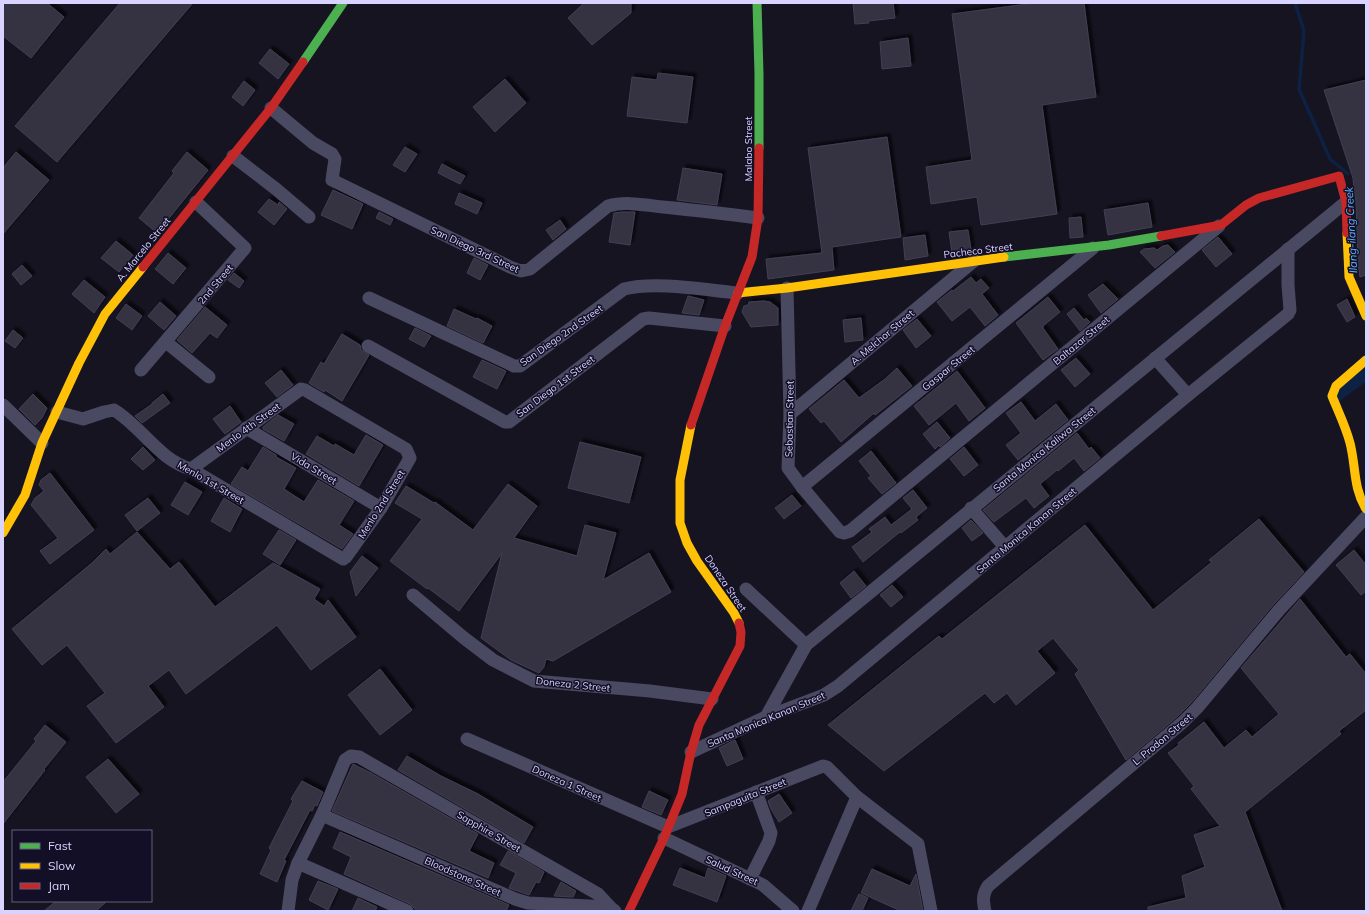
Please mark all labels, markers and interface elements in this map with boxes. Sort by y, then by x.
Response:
street label: Malabo Street [742,116,755,181]
water label: Ilang-ilang Creek [1342,186,1360,274]
street label: A. Marcelo Street [113,214,174,284]
street label: San Diego 3rd Street [428,223,522,276]
street label: Pacheco Street [943,240,1014,261]
street label: 2nd Street [195,261,236,307]
street label: San Diego 2nd Street [517,302,606,369]
street label: A. Melchor Street [848,307,917,368]
street label: Baltazar Street [1050,313,1113,368]
street label: Gaspar Street [919,343,978,394]
street label: San Diego 1st Street [513,352,598,420]
street label: Sebastian Street [782,380,797,457]
street label: Menlo 4th Street [214,399,283,455]
street label: Santa Monica Kaliwa Street [990,404,1099,495]
street label: Vida Street [288,450,340,488]
street label: Menlo 1st Street [175,458,247,507]
street label: Menlo 2nd Street [355,467,408,541]
street label: Santa Monica Kanan Street [974,484,1079,576]
street label: Doneza Street [702,552,750,615]
street label: Doneza 2 Street [535,674,611,695]
street label: Santa Monica Kanan Street [705,689,827,750]
street label: L. Prodon Street [1130,710,1195,768]
street label: Doneza 1 Street [530,762,604,805]
street label: Sampaguita Street [702,775,788,820]
street label: Sapphire Street [454,808,523,855]
legend [12,830,152,902]
text: Fast [48,838,72,853]
street label: Salud Street [703,853,761,889]
street label: Bloodstone Street [423,854,503,899]
text: Slow [48,858,76,873]
text: Jam [48,878,70,893]

